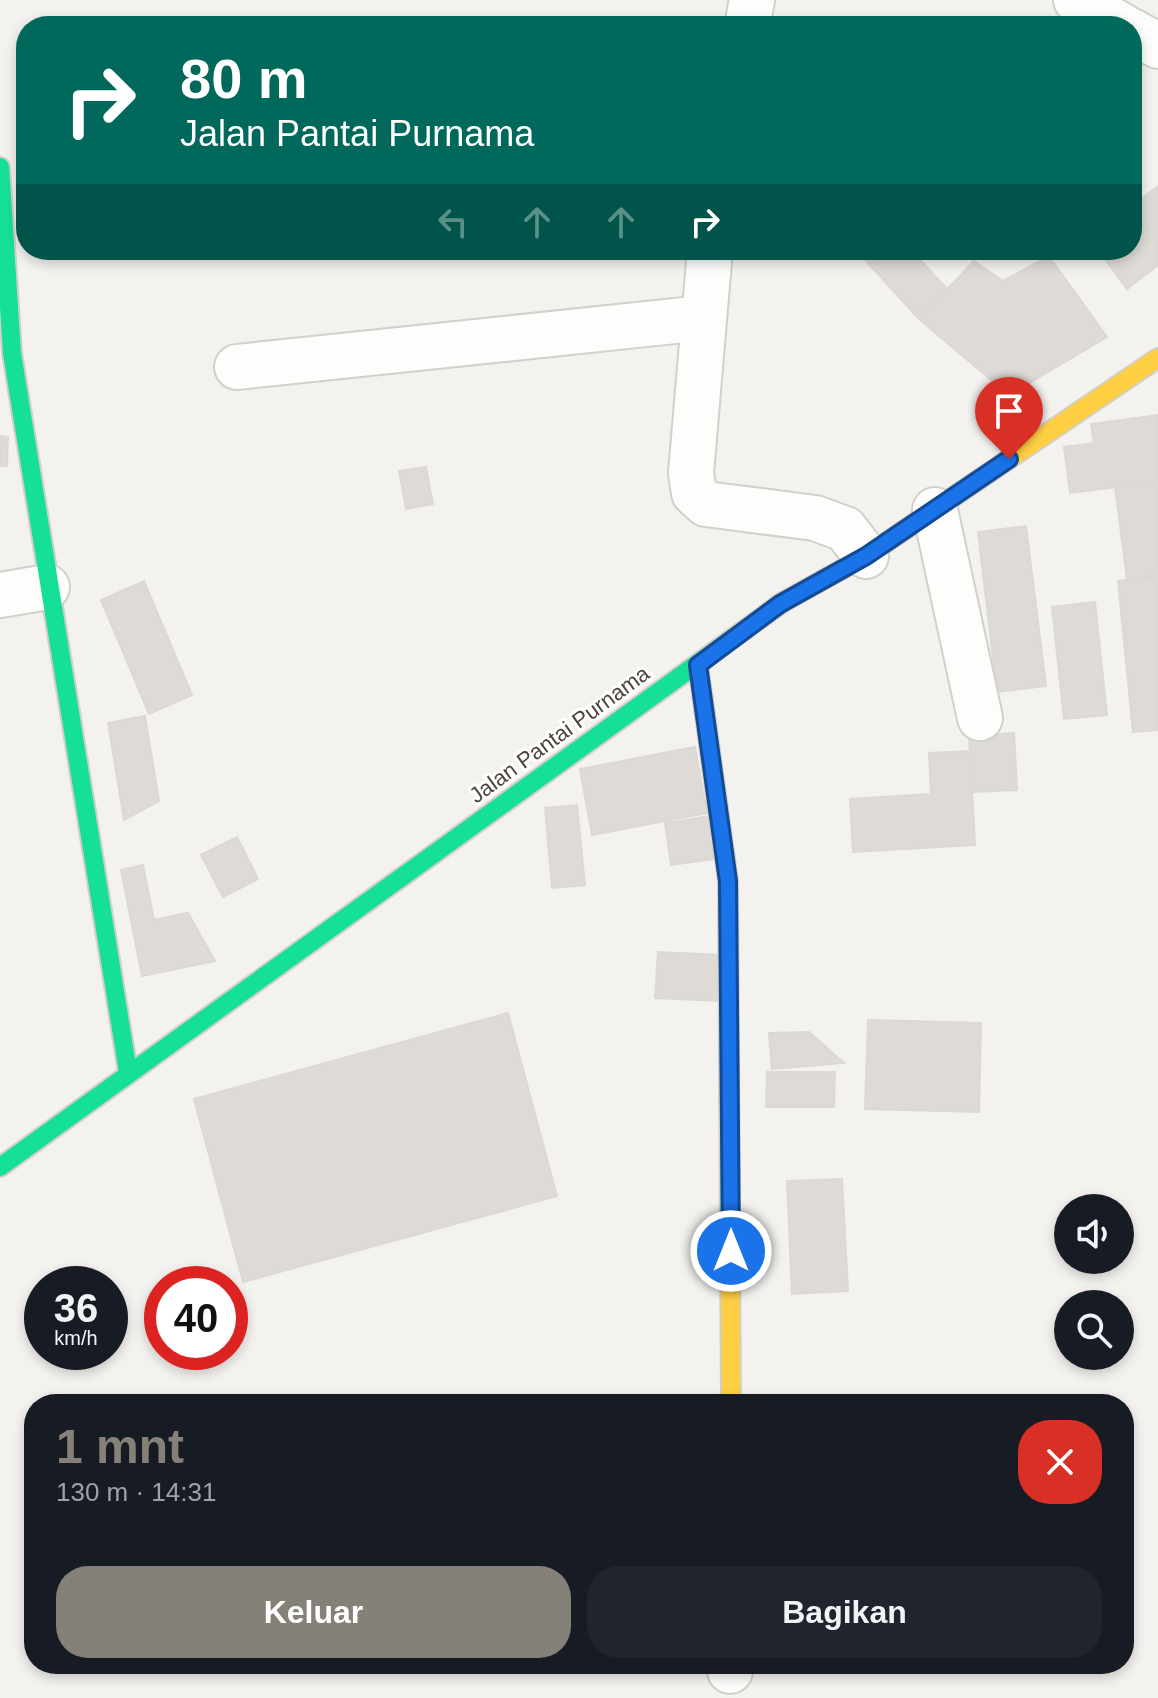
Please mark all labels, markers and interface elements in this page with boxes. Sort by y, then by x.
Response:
text: 80 m [180,47,308,110]
icon: right [48,48,152,152]
text: Jalan Pantai Purnama [180,113,534,154]
icon: left [431,200,475,244]
icon: ahead [515,200,559,244]
icon: ahead [599,200,643,244]
icon: right [683,200,727,244]
pin [975,377,1043,459]
icon: arrive [987,389,1031,433]
street label: Jalan Pantai Purnama [464,660,655,808]
map controls [1054,1194,1134,1370]
button: sound [1054,1194,1134,1274]
position arrow [689,1209,773,1293]
speed limit sign: 40 [144,1266,248,1370]
text: 36 [54,1286,98,1330]
button: search [1054,1290,1134,1370]
text: km/h [54,1327,98,1349]
text: 1 mnt [56,1420,184,1473]
button: close [1018,1420,1102,1504]
text: 130 m · 14:31 [56,1477,216,1507]
button: Keluar [56,1566,571,1658]
button: Bagikan [587,1566,1102,1658]

